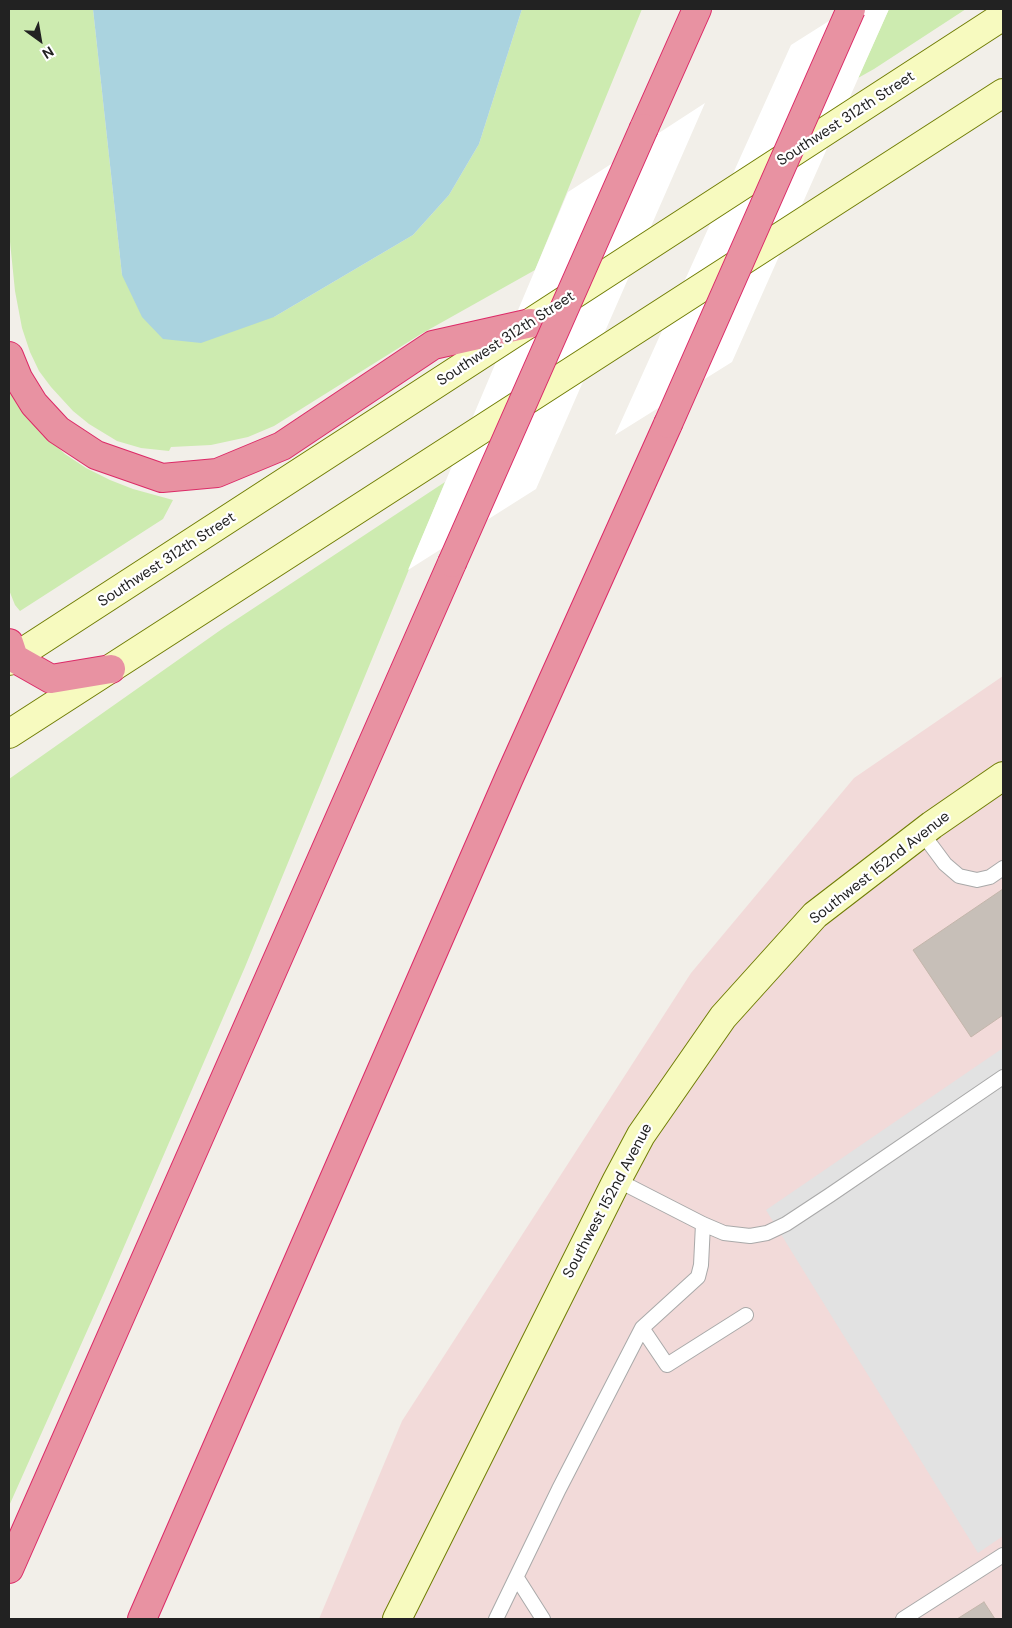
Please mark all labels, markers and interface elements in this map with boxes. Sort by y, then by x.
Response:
north arrow [15,15,65,65]
text: N [39,42,57,63]
street label: Southwest 312th Street [774,68,918,170]
street label: Southwest 312th Street [434,288,578,390]
street label: Southwest 312th Street [95,509,239,611]
street label: Southwest 152nd Avenue [806,808,954,928]
street label: Southwest 152nd Avenue [560,1121,656,1281]

